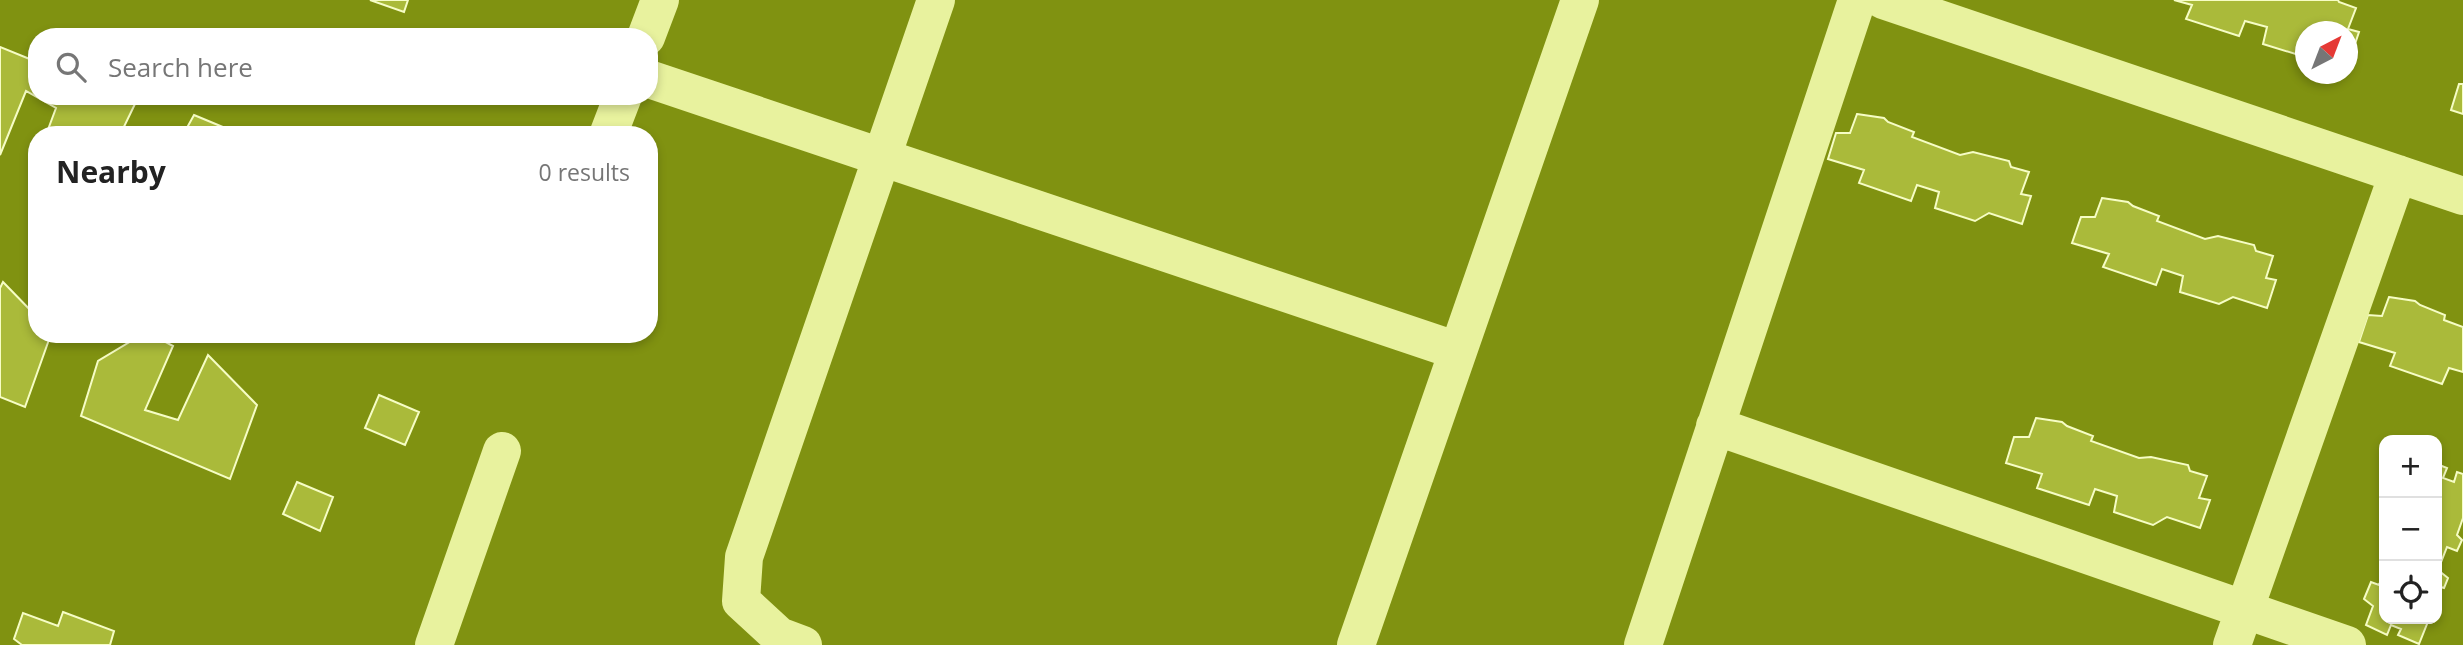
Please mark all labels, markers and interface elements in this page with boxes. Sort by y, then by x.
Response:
north arrow [2295,21,2358,84]
search box [28,28,658,105]
icon: search [52,48,90,86]
text: Search here [108,49,253,85]
text: Nearby [56,151,166,192]
text: 0 results [539,156,630,188]
map controls [2379,435,2442,624]
button: + [2379,435,2442,498]
button: − [2379,498,2442,561]
button: locate [2379,561,2442,624]

